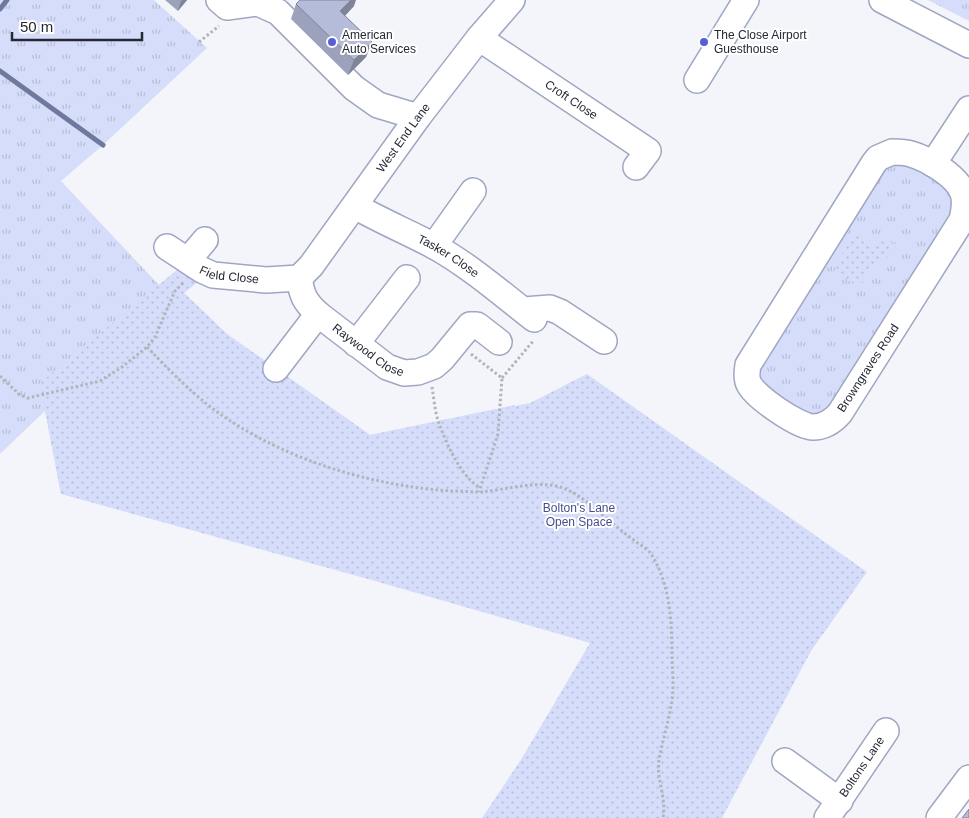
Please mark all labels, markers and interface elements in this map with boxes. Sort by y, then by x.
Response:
scale bar [12,10,142,42]
text: 50 m [20,18,53,35]
place label: American Auto Services [342,28,416,56]
place label: The Close Airport Guesthouse [714,28,807,56]
marker: American Auto Services [326,36,338,48]
marker: The Close Airport Guesthouse [698,36,710,48]
street label: Croft Close [542,77,600,122]
street label: West End Lane [374,100,433,175]
street label: Tasker Close [415,232,482,280]
street label: Field Close [197,263,260,286]
street label: Raywood Close [330,321,406,379]
street label: Browngraves Road [834,321,902,415]
park label: Bolton's Lane Open Space [543,501,615,529]
street label: Boltons Lane [836,733,887,800]

